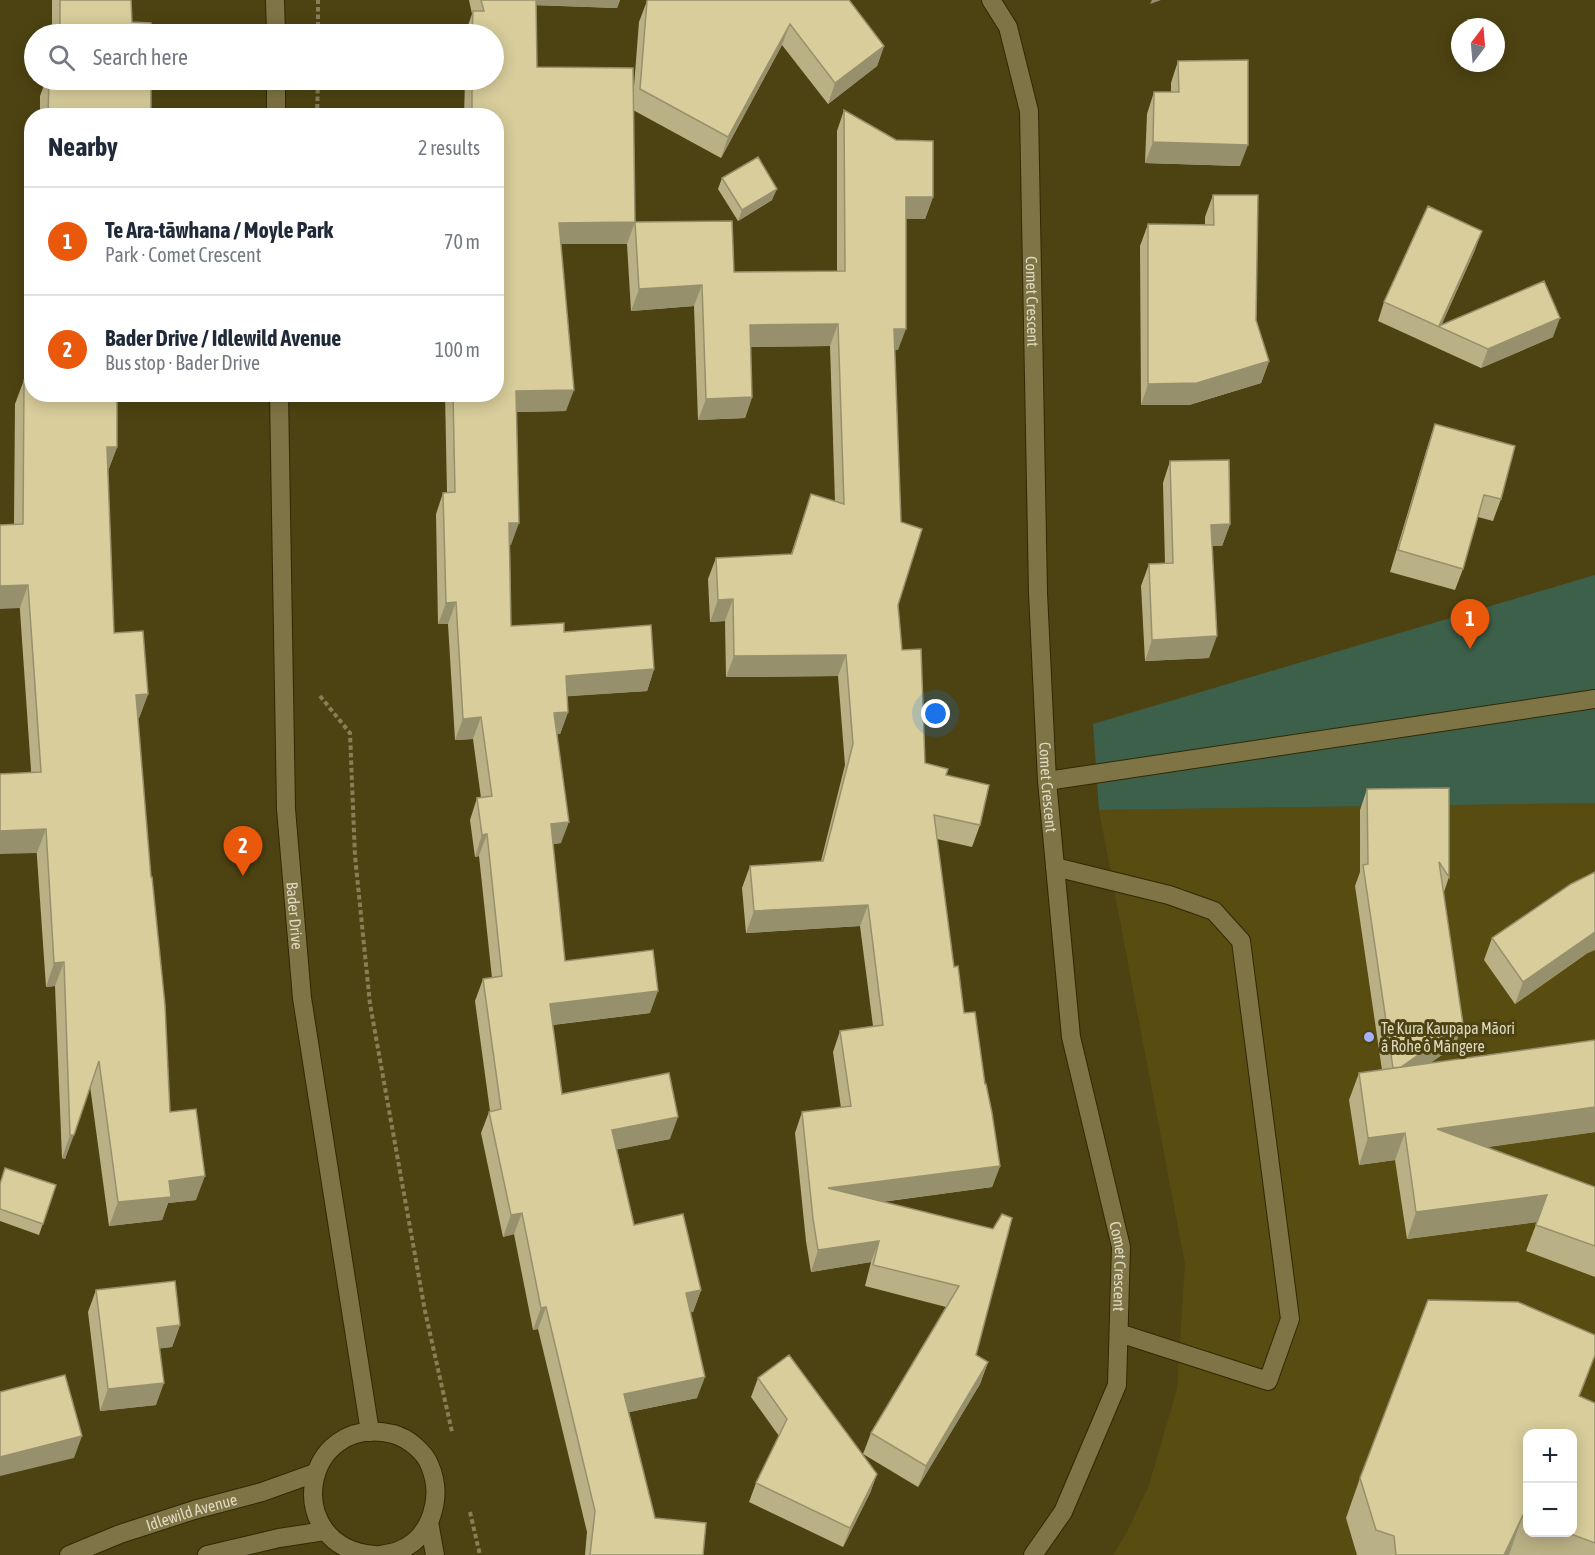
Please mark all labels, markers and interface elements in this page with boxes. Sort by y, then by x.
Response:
north arrow [1451,18,1505,72]
search box [24,24,504,90]
icon: search [45,41,78,74]
text: Search here [93,44,188,70]
text: Nearby [48,132,118,162]
text: 2 results [418,136,480,159]
text: Te Ara-tāwhana / Moyle Park [105,217,333,243]
text: 1 [63,230,72,253]
text: 70 m [444,230,480,253]
text: Park · Comet Crescent [105,243,262,266]
street label: Comet Crescent [1023,256,1042,347]
text: Bader Drive / Idlewild Avenue [105,325,341,351]
text: 2 [63,338,72,361]
text: 100 m [435,338,480,361]
text: Bus stop · Bader Drive [105,351,260,374]
pin: 1 [1450,600,1490,649]
your location [921,699,950,728]
street label: Comet Crescent [1036,741,1061,834]
pin: 2 [224,826,262,876]
street label: Bader Drive [283,881,307,950]
place label: Te Kura Kaupapa Māori ā Rohe ō Māngere [1381,1019,1515,1056]
marker: Te Kura Kaupapa Māori ā Rohe ō Māngere [1362,1030,1376,1044]
street label: Comet Crescent [1106,1219,1130,1312]
map controls [1523,1429,1577,1537]
button: + [1523,1429,1577,1483]
button: − [1523,1483,1577,1537]
street label: Idlewild Avenue [144,1490,239,1534]

